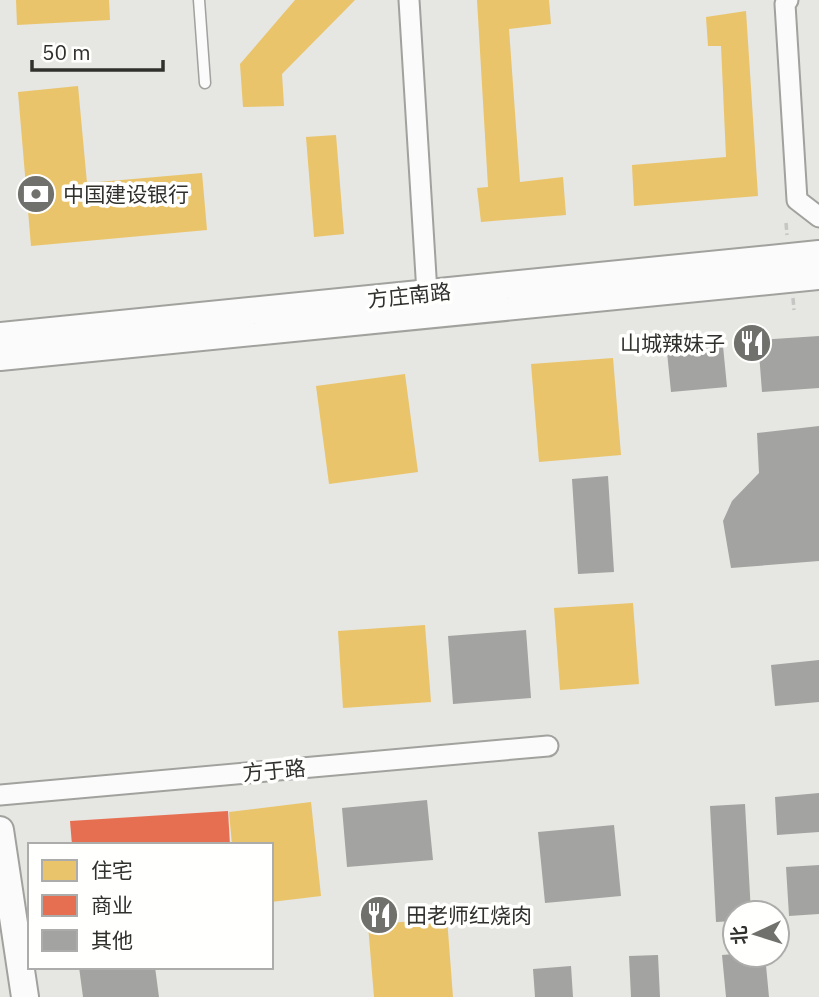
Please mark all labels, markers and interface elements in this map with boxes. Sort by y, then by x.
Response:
scale bar [32,28,163,72]
text: 50 m [42,38,91,66]
bank icon: 中国建设银行 [15,173,57,215]
place label: 中国建设银行 [63,180,189,208]
street label: 方庄南路 [366,277,452,313]
restaurant icon: 山城辣妹子 [731,322,773,364]
place label: 山城辣妹子 [620,329,725,357]
street label: 方于路 [241,753,307,787]
legend [28,843,273,969]
text: 住宅 [91,856,133,884]
text: 商业 [91,891,133,919]
restaurant icon: 田老师红烧肉 [358,894,400,936]
north arrow [721,899,791,969]
place label: 田老师红烧肉 [406,901,532,929]
text: 北 [726,925,752,946]
text: 其他 [91,926,133,954]

